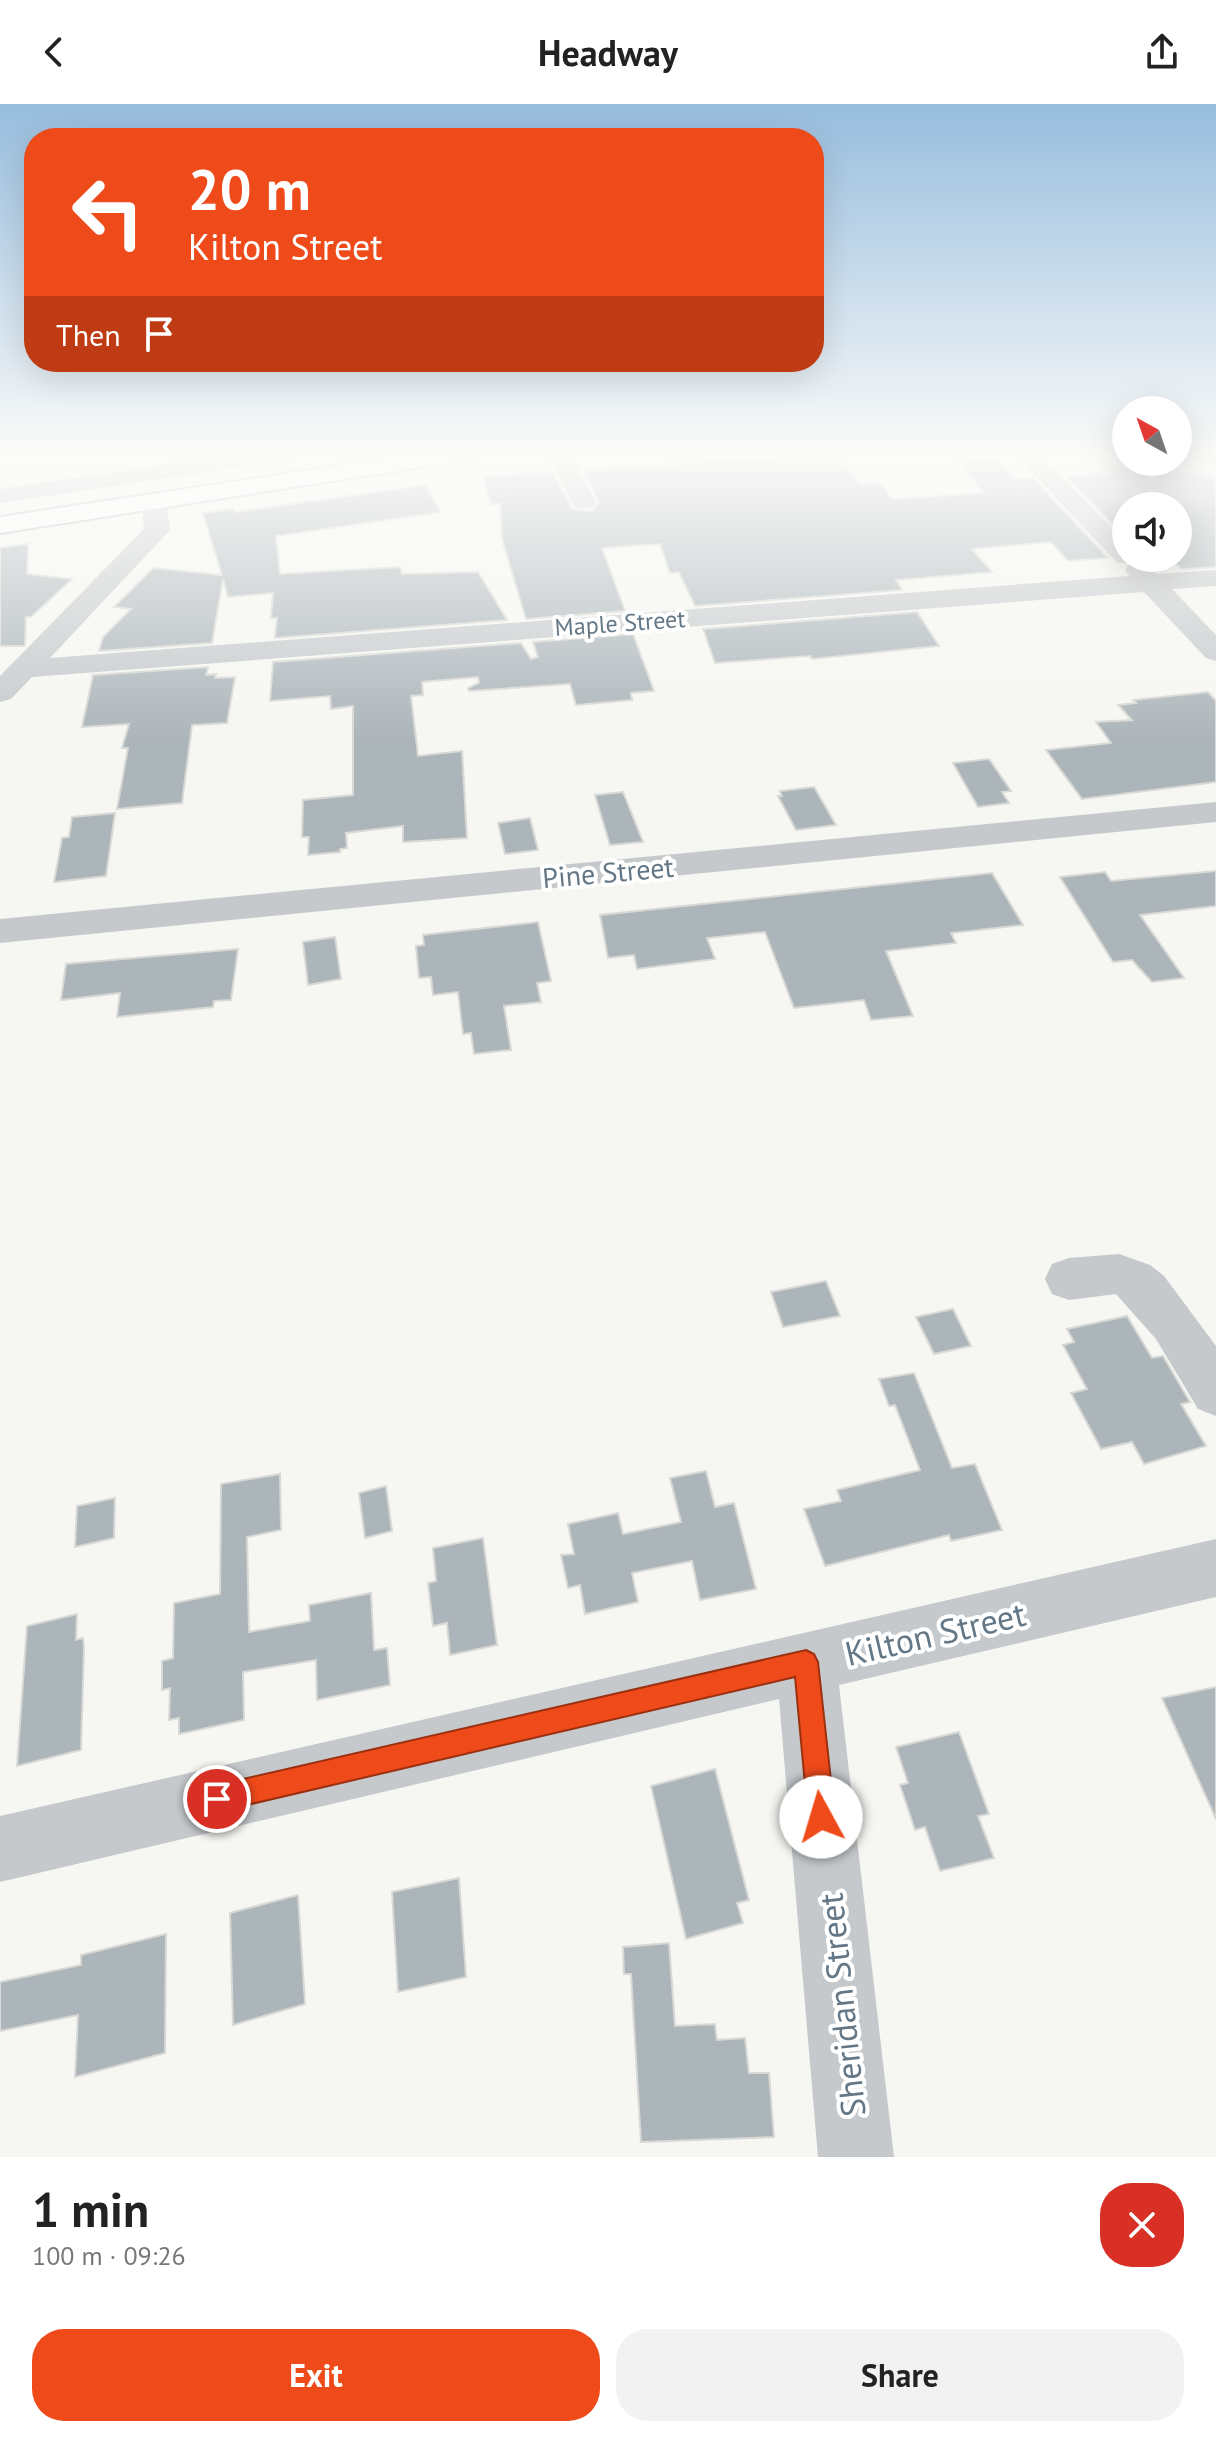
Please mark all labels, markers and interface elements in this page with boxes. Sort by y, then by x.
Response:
text: Headway [538,29,678,76]
icon: back [32,30,76,74]
icon: share [1140,30,1184,74]
text: 20 m [188,153,311,225]
icon: left [56,160,160,264]
text: Kilton Street [188,223,382,270]
icon: arrive [137,312,181,356]
text: Then [56,315,121,354]
north arrow [1112,396,1192,476]
map controls [1112,396,1192,572]
button: sound [1112,492,1192,572]
street label: Maple Street [554,603,686,643]
street label: Pine Street [541,848,676,896]
street label: Kilton Street [841,1591,1030,1675]
pin [183,1765,251,1833]
position arrow [779,1775,863,1859]
icon: arrive [195,1777,239,1821]
street label: Sheridan Street [807,1891,875,2119]
text: 1 min [32,2178,149,2240]
button: close [1100,2183,1184,2267]
text: 100 m · 09:26 [32,2239,186,2272]
button: Exit [32,2329,600,2421]
button: Share [616,2329,1184,2421]

